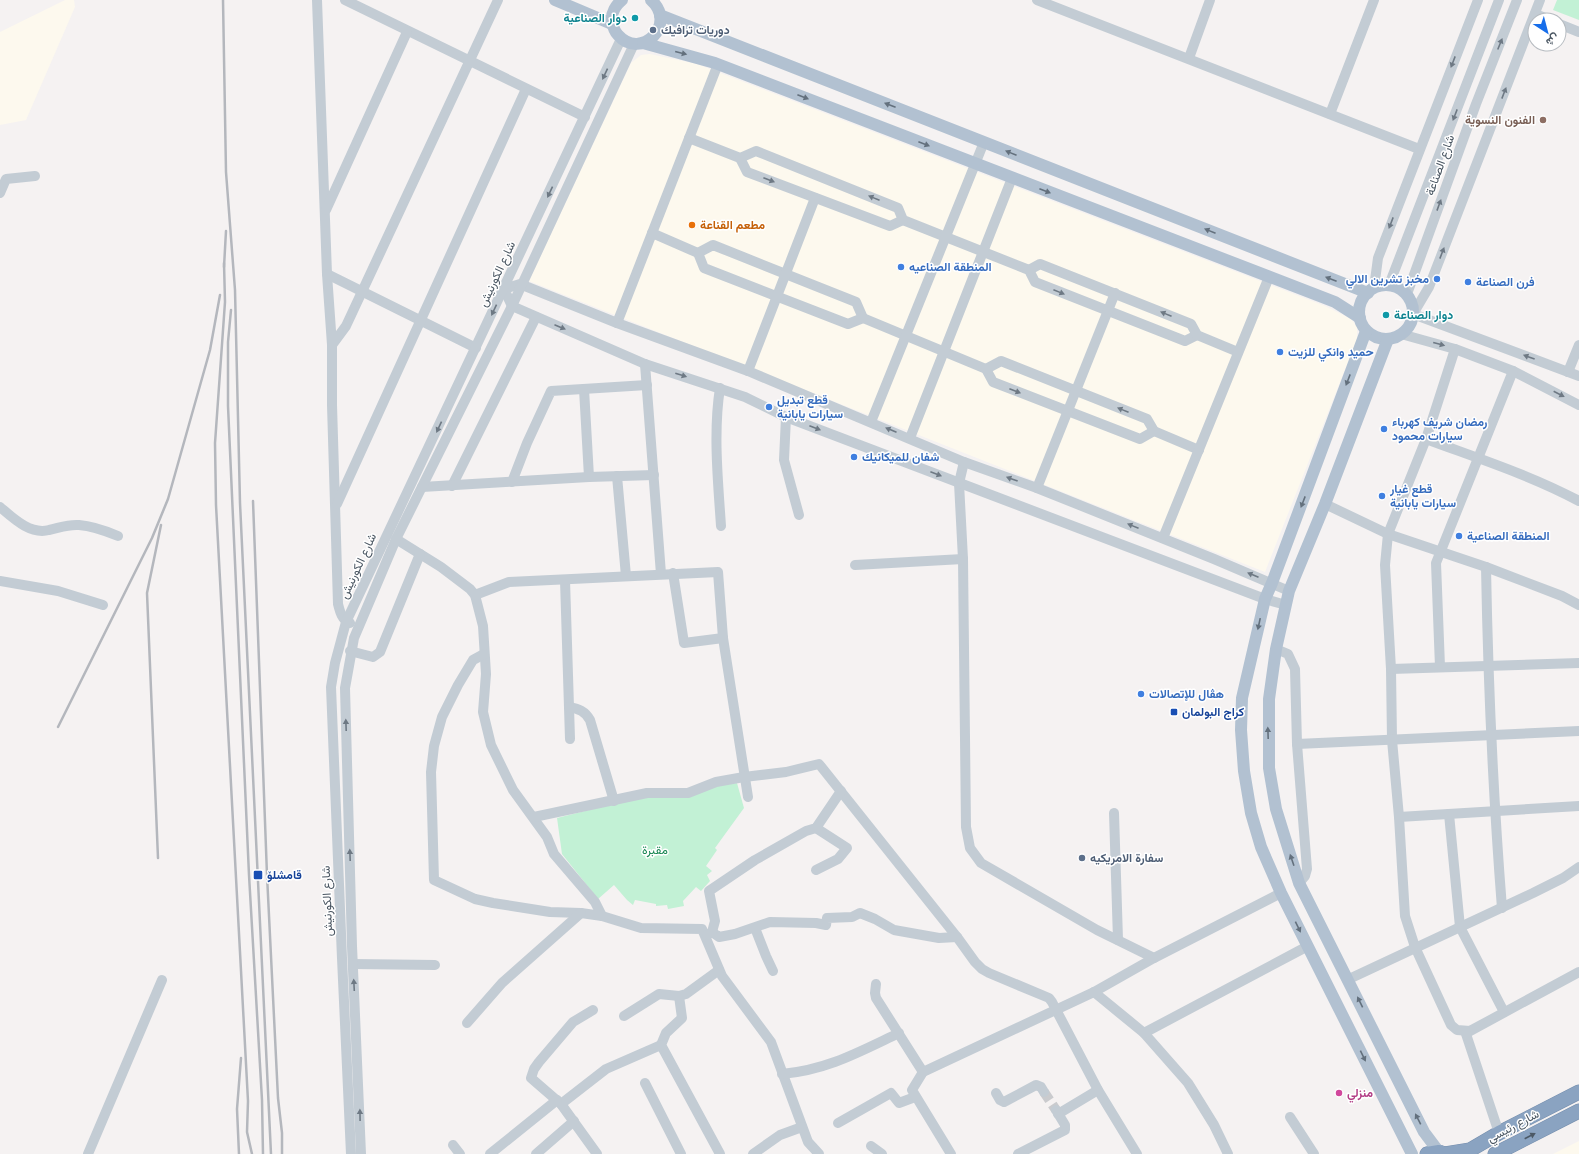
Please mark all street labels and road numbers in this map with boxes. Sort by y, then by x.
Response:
street label: شارع الصناعة [1422,132,1459,198]
street label: شارع الكورنيش [475,239,520,310]
street label: شارع الكورنيش [336,531,381,602]
street label: شارع الكورنيش [318,865,337,937]
street label: شارع رئيسي [1484,1106,1543,1148]

